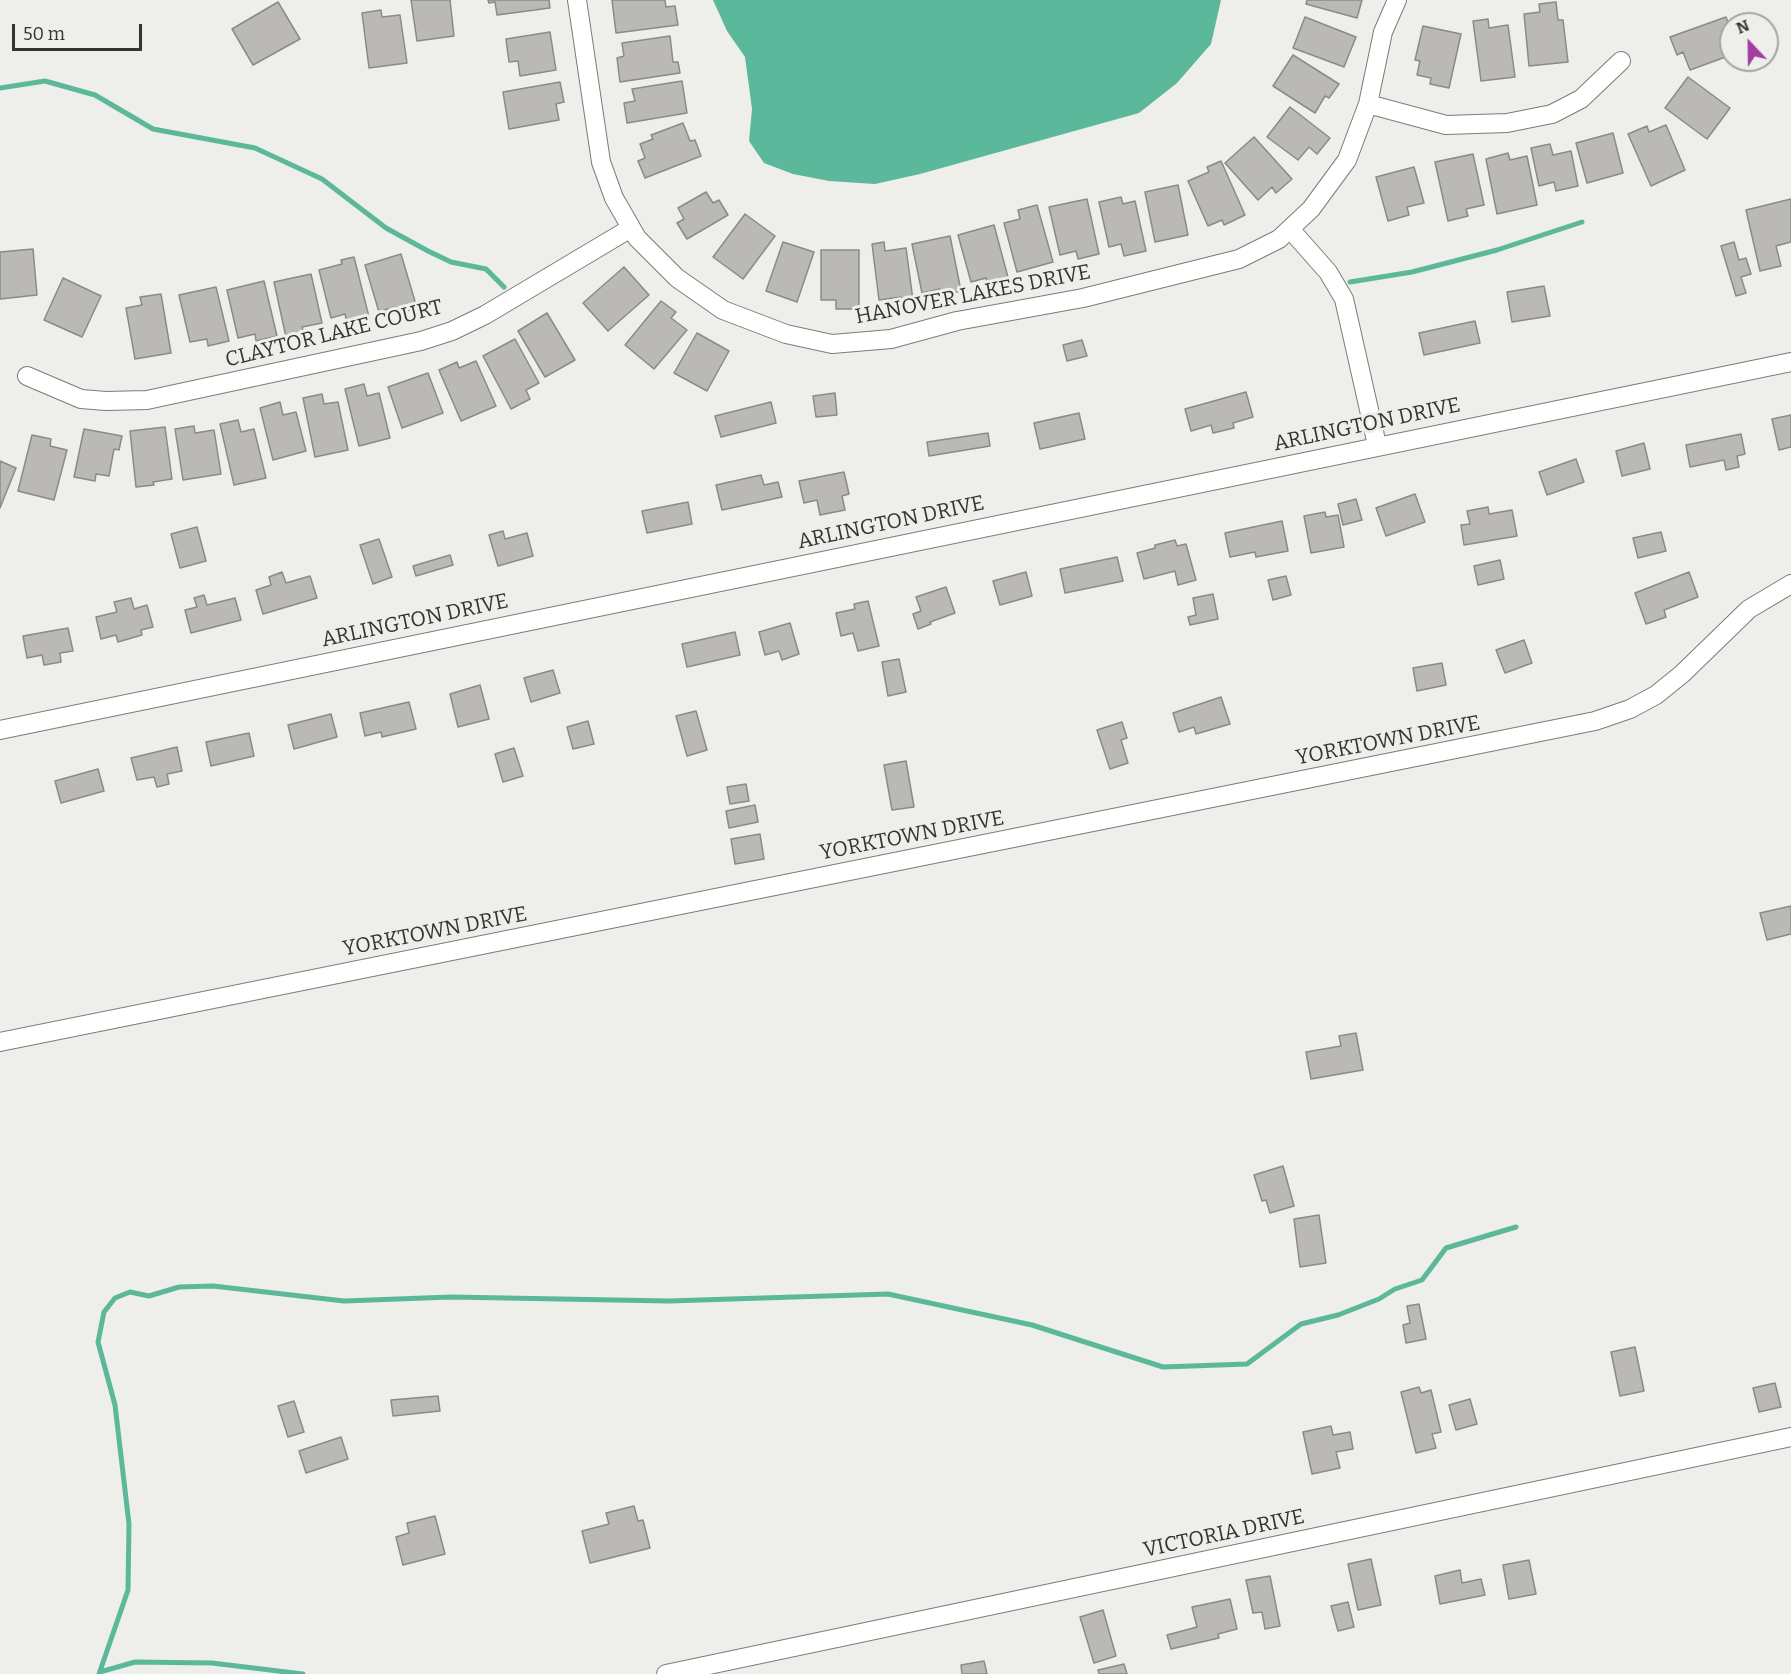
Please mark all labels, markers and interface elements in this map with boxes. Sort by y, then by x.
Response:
scale bar [15,12,146,50]
north arrow [1719,12,1779,72]
text: N [1734,16,1752,38]
text: 50 m [23,23,65,45]
street label: HANOVER LAKES DRIVE [853,260,1093,330]
street label: CLAYTOR LAKE COURT [223,295,445,373]
street label: ARLINGTON DRIVE [1271,393,1463,457]
street label: ARLINGTON DRIVE [795,491,987,555]
street label: ARLINGTON DRIVE [319,589,511,653]
street label: YORKTOWN DRIVE [1294,711,1482,771]
street label: YORKTOWN DRIVE [818,806,1006,866]
street label: YORKTOWN DRIVE [341,902,529,962]
street label: VICTORIA DRIVE [1141,1505,1307,1563]

